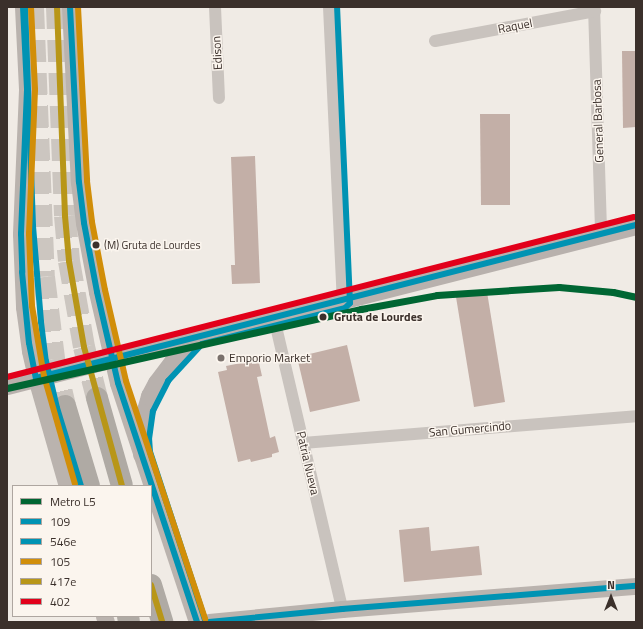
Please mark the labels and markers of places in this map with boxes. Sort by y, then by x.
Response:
place label: (M) Gruta de Lourdes [104,238,200,252]
marker: (M) Gruta de Lourdes [91,240,101,250]
marker: Gruta de Lourdes [316,310,330,324]
place label: Gruta de Lourdes [334,310,422,324]
place label: Emporio Market [229,351,310,365]
marker: Emporio Market [216,353,226,363]

